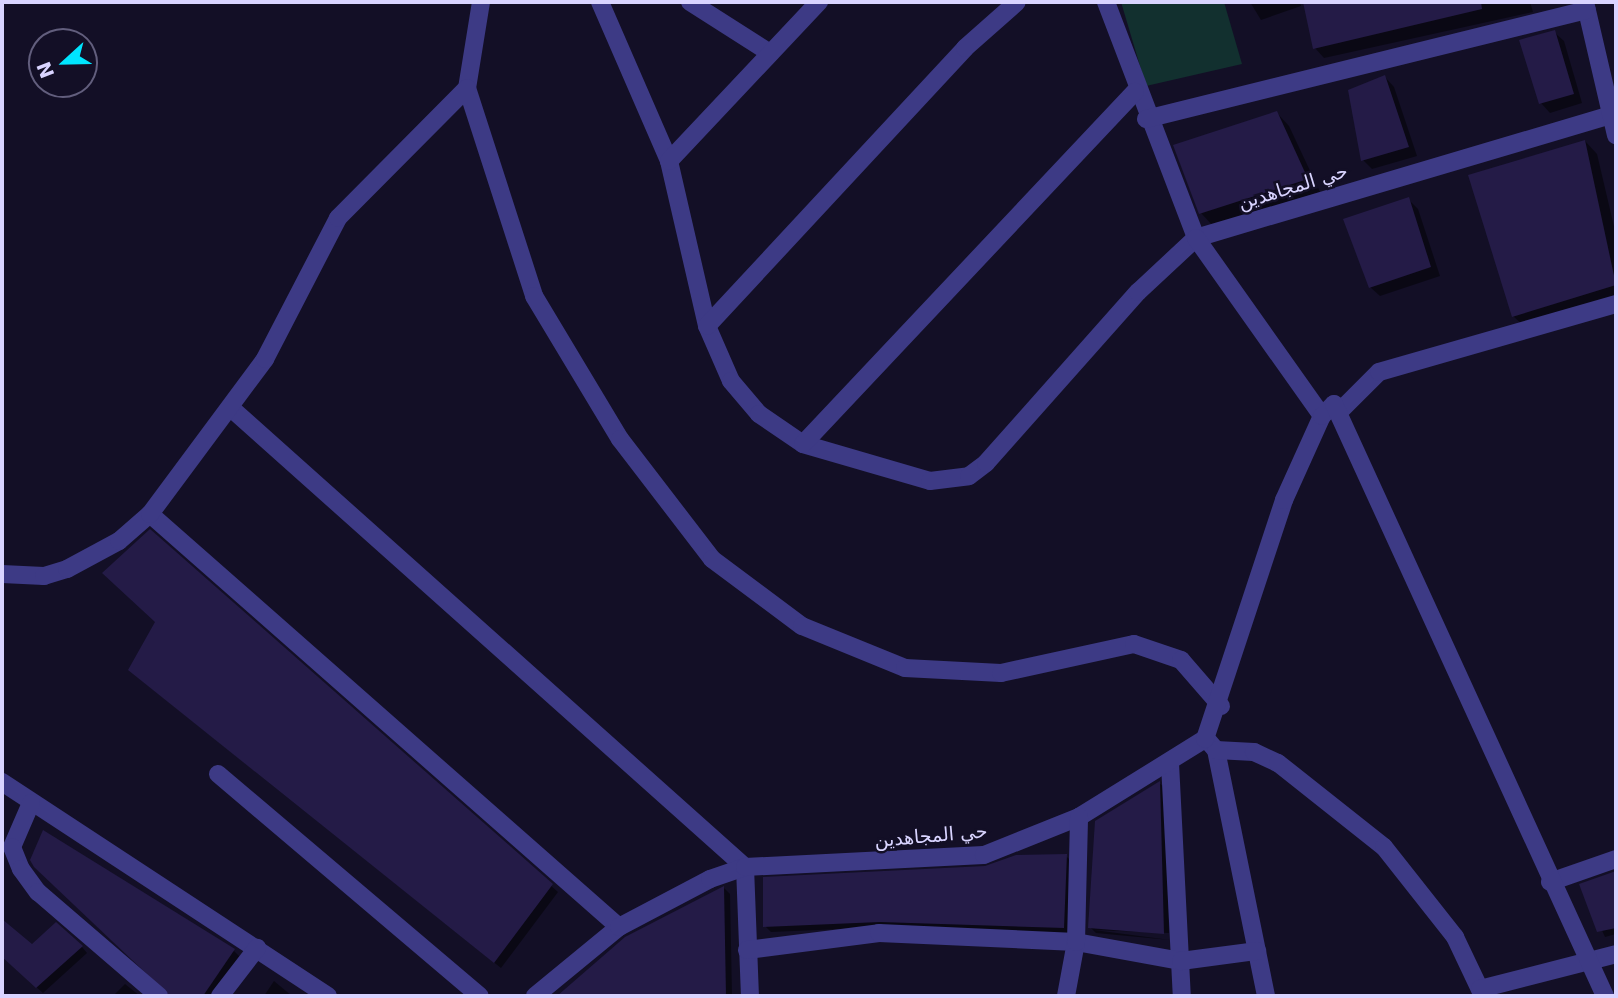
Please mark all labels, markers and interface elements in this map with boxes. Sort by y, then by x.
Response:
north arrow [28,28,98,98]
text: N [32,59,59,82]
street label: حي المجاهدين [1235,160,1351,214]
street label: حي المجاهدين [873,820,989,852]

